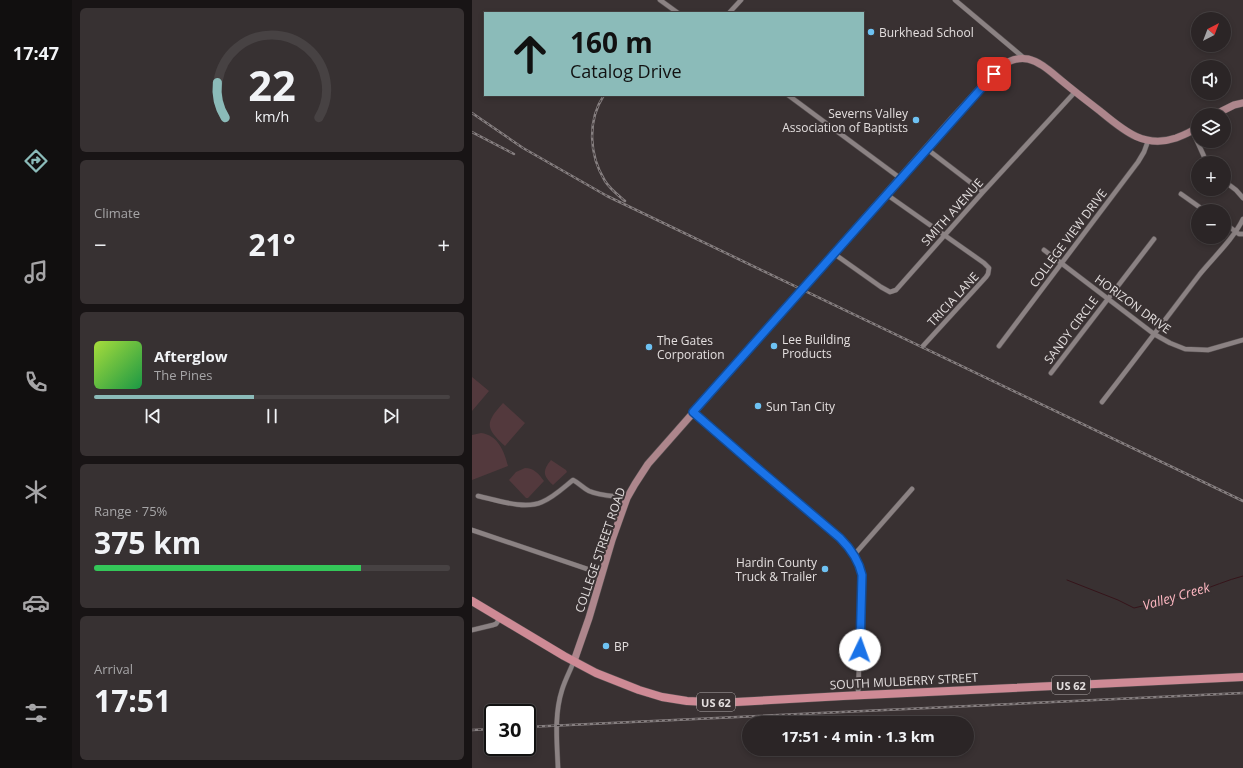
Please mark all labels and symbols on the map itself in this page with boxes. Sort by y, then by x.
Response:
north arrow [1191,12,1231,52]
place label: Burkhead School [879,24,974,41]
marker: Burkhead School [866,27,876,37]
pin [977,57,1011,91]
place label: Severns Valley Association of Baptists [782,105,909,136]
marker: Severns Valley Association of Baptists [911,115,921,125]
street label: SMITH AVENUE [917,175,987,249]
street label: COLLEGE VIEW DRIVE [1025,185,1111,291]
street label: TRICIA LANE [923,268,983,330]
street label: HORIZON DRIVE [1091,270,1175,338]
street label: SANDY CIRCLE [1040,293,1102,367]
place label: Lee Building Products [782,331,851,362]
place label: The Gates Corporation [657,332,725,363]
marker: Lee Building Products [769,341,779,351]
marker: The Gates Corporation [644,342,654,352]
place label: Sun Tan City [766,398,836,415]
marker: Sun Tan City [753,401,763,411]
street label: COLLEGE STREET ROAD [571,485,629,615]
place label: Hardin County Truck & Trailer [735,554,818,585]
marker: Hardin County Truck & Trailer [820,564,830,574]
water label: Valley Creek [1140,578,1212,614]
position arrow [839,629,881,671]
place label: BP [614,638,629,655]
marker: BP [601,641,611,651]
street label: SOUTH MULBERRY STREET [829,669,979,693]
road number: US 62 [1052,676,1090,694]
road number: US 62 [697,693,735,711]
speed limit sign: 30 [484,704,536,756]

